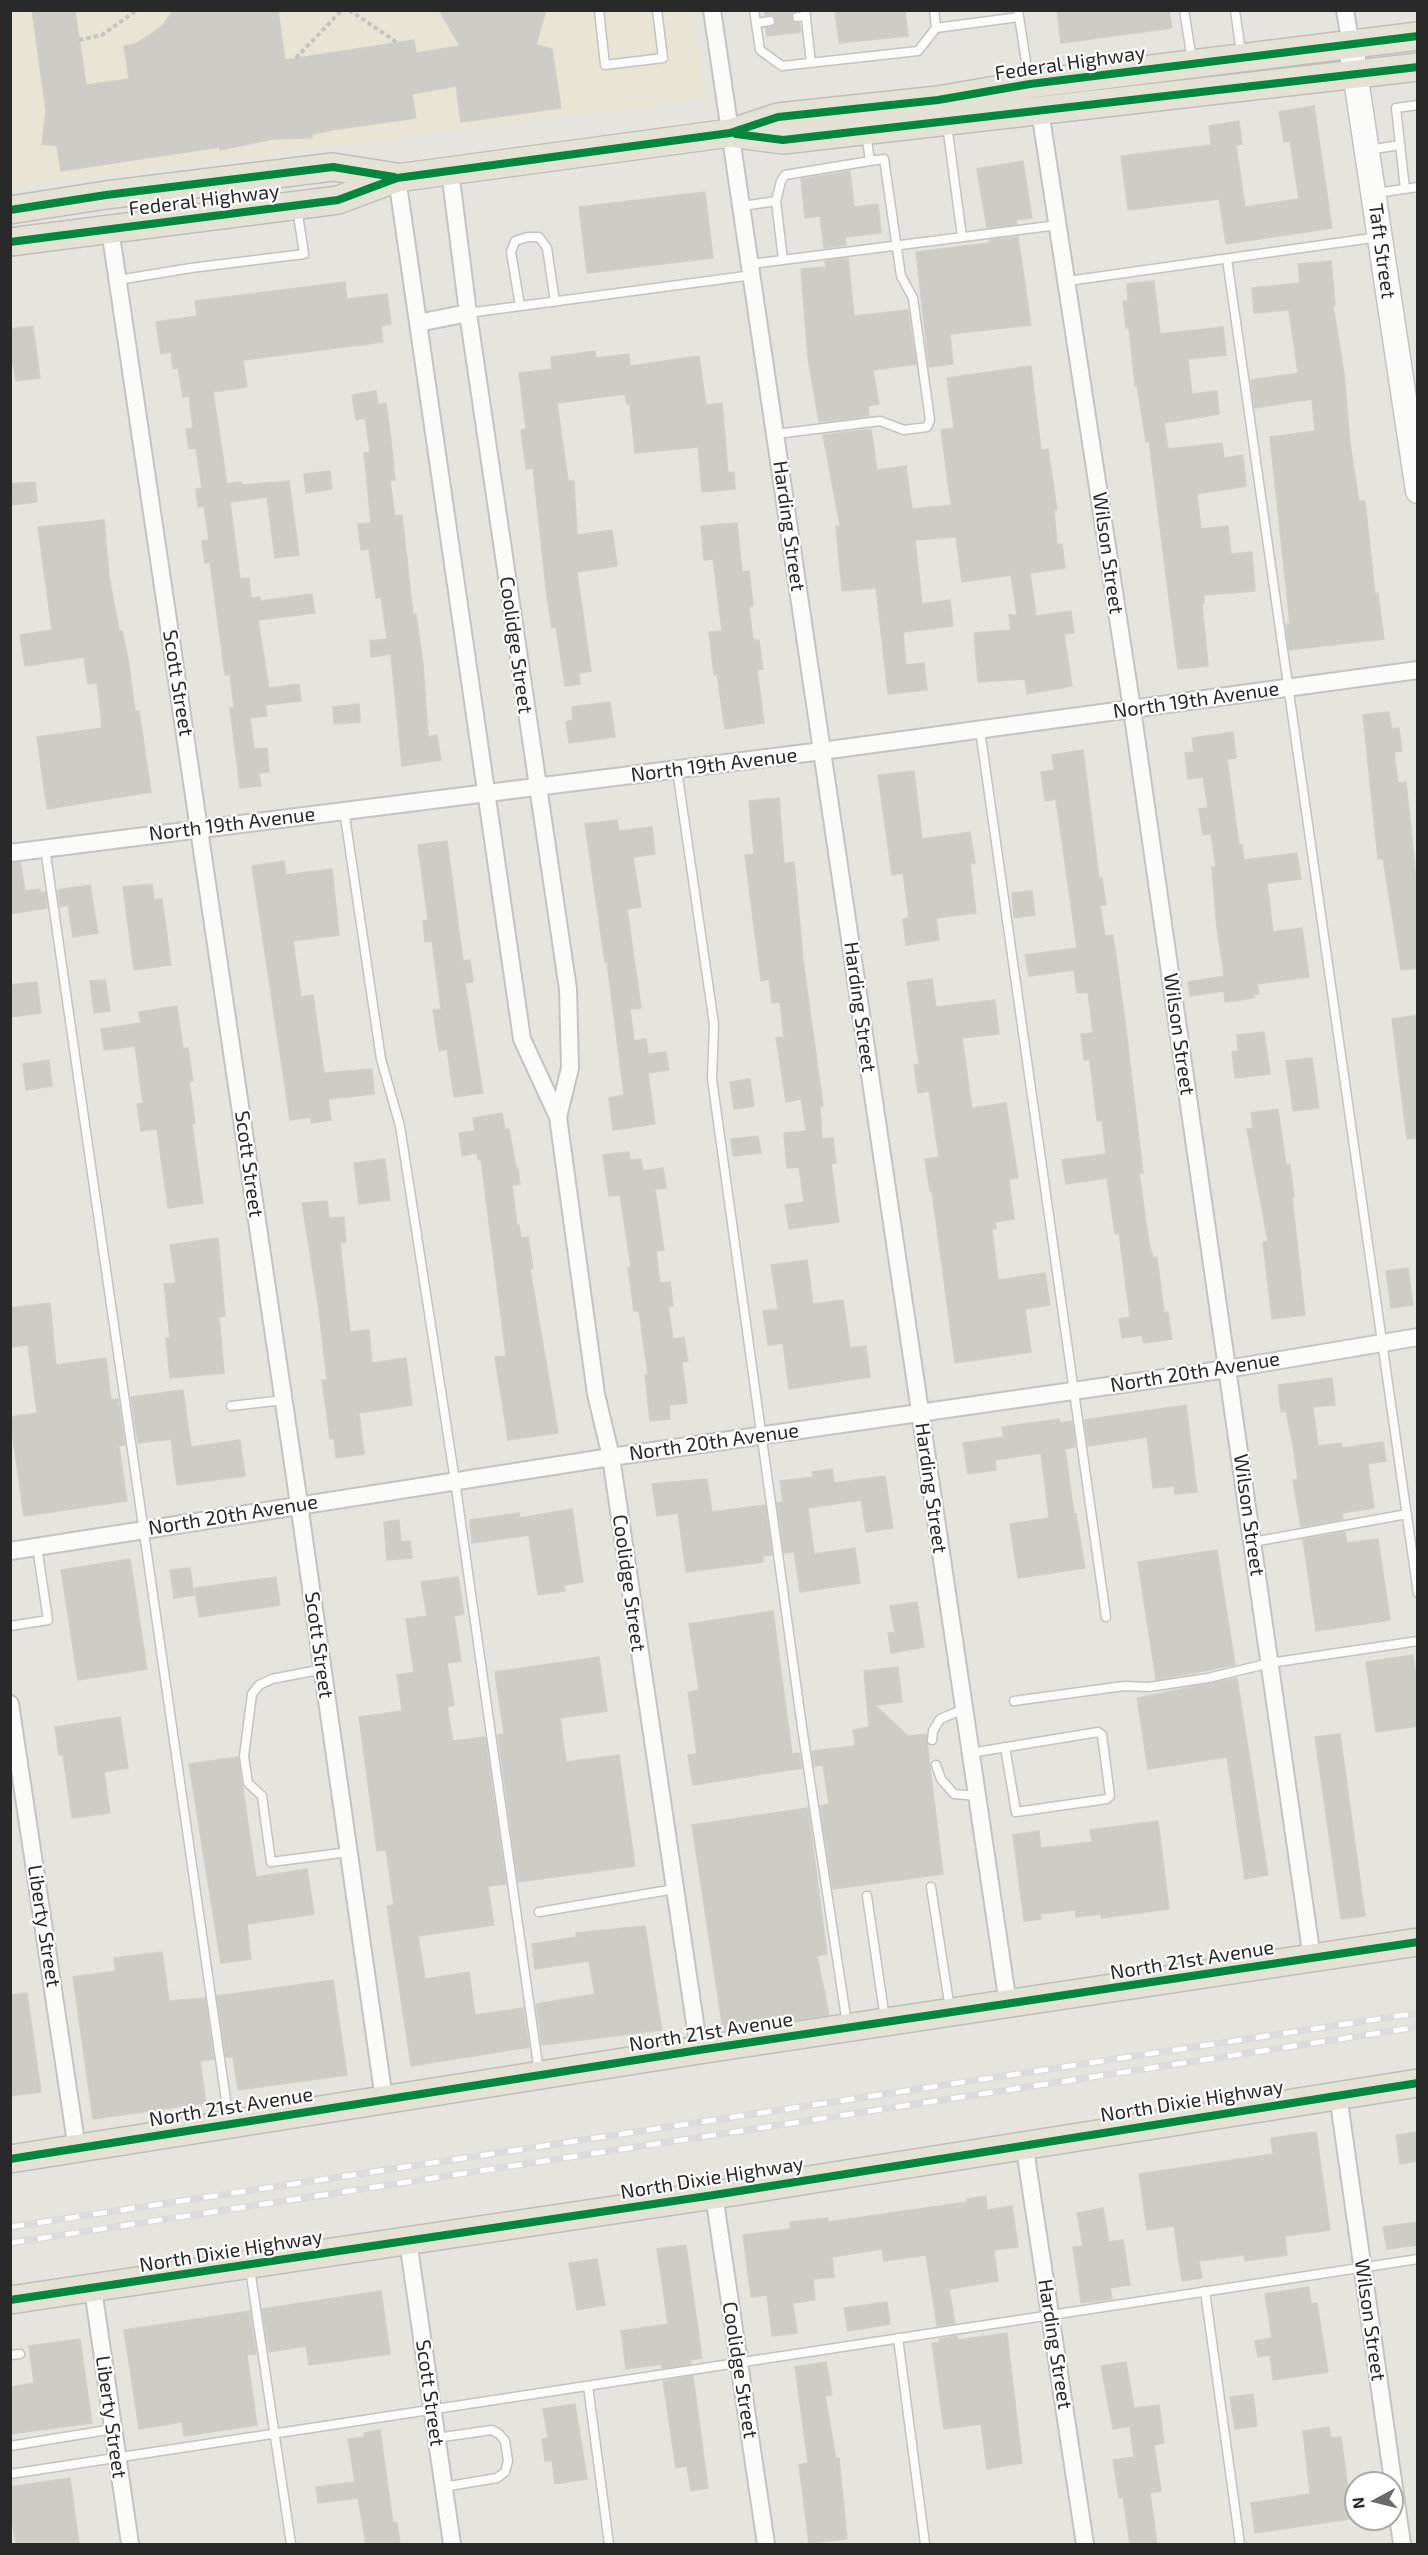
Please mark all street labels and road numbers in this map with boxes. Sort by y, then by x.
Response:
street label: Federal Highway [993,41,1147,85]
street label: Federal Highway [127,179,281,221]
street label: Taft Street [1363,202,1401,300]
street label: Harding Street [768,459,810,593]
street label: Wilson Street [1088,490,1128,616]
street label: Coolidge Street [494,575,538,715]
street label: Scott Street [158,628,198,738]
street label: North 19th Avenue [1111,676,1281,724]
street label: North 19th Avenue [630,743,798,787]
street label: North 19th Avenue [148,802,316,846]
street label: Harding Street [839,940,881,1074]
street label: Wilson Street [1159,971,1199,1097]
street label: Scott Street [230,1109,268,1219]
street label: North 20th Avenue [1109,1347,1281,1397]
street label: North 20th Avenue [628,1418,800,1466]
street label: Harding Street [910,1421,952,1555]
street label: Wilson Street [1229,1452,1269,1578]
street label: North 20th Avenue [147,1490,319,1540]
street label: Coolidge Street [607,1513,651,1653]
street label: Scott Street [300,1590,338,1700]
street label: Liberty Street [22,1863,66,1989]
street label: North 21st Avenue [1108,1935,1276,1985]
street label: North 21st Avenue [627,2007,795,2057]
street label: North Dixie Highway [1099,2075,1285,2127]
street label: North 21st Avenue [147,2082,315,2132]
street label: North Dixie Highway [619,2152,805,2204]
street label: North Dixie Highway [138,2225,324,2277]
street label: Wilson Street [1350,2257,1390,2383]
street label: Harding Street [1033,2277,1077,2411]
street label: Coolidge Street [717,2300,763,2440]
street label: Scott Street [411,2338,449,2448]
street label: Liberty Street [91,2354,131,2480]

